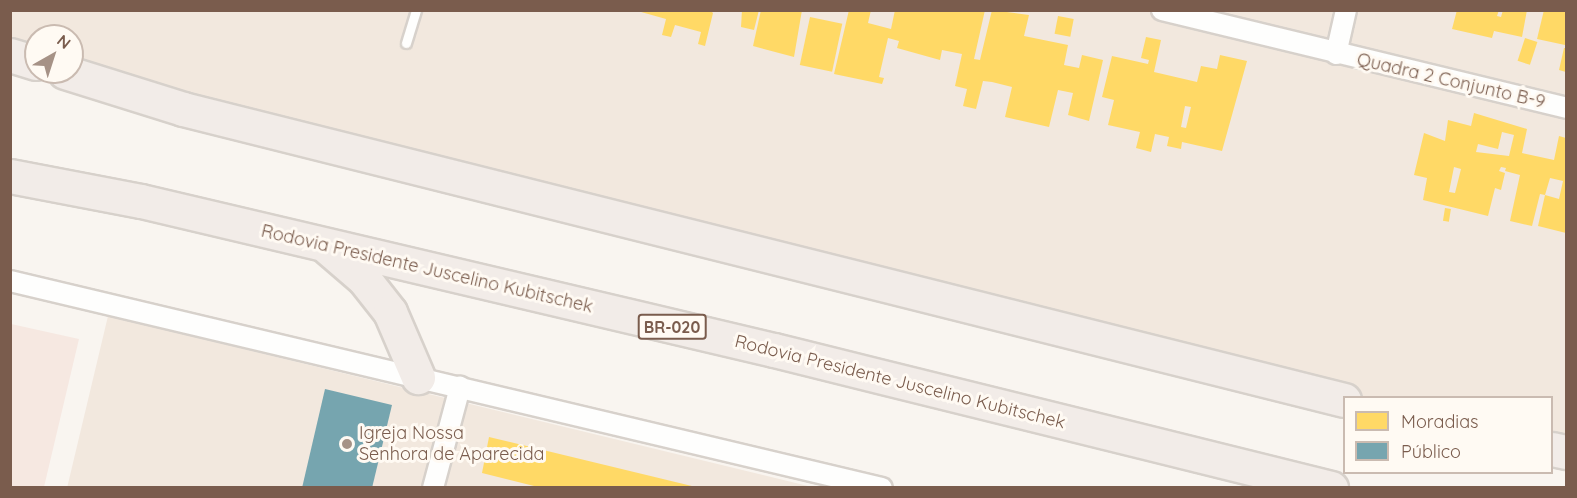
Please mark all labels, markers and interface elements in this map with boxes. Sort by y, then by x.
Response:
north arrow [24,24,84,84]
text: N [53,30,75,53]
street label: Quadra 2 Conjunto B-9 [1355,49,1547,113]
street label: Rodovia Presidente Juscelino Kubitschek [259,220,595,318]
road number: BR-020 [638,314,706,340]
street label: Rodovia Presidente Juscelino Kubitschek [732,330,1068,434]
legend [1343,396,1553,474]
text: Moradias [1401,410,1479,433]
place label: Igreja Nossa Senhora de Aparecida [359,423,544,466]
marker: Igreja Nossa Senhora de Aparecida [340,437,354,451]
text: Público [1401,440,1461,463]

